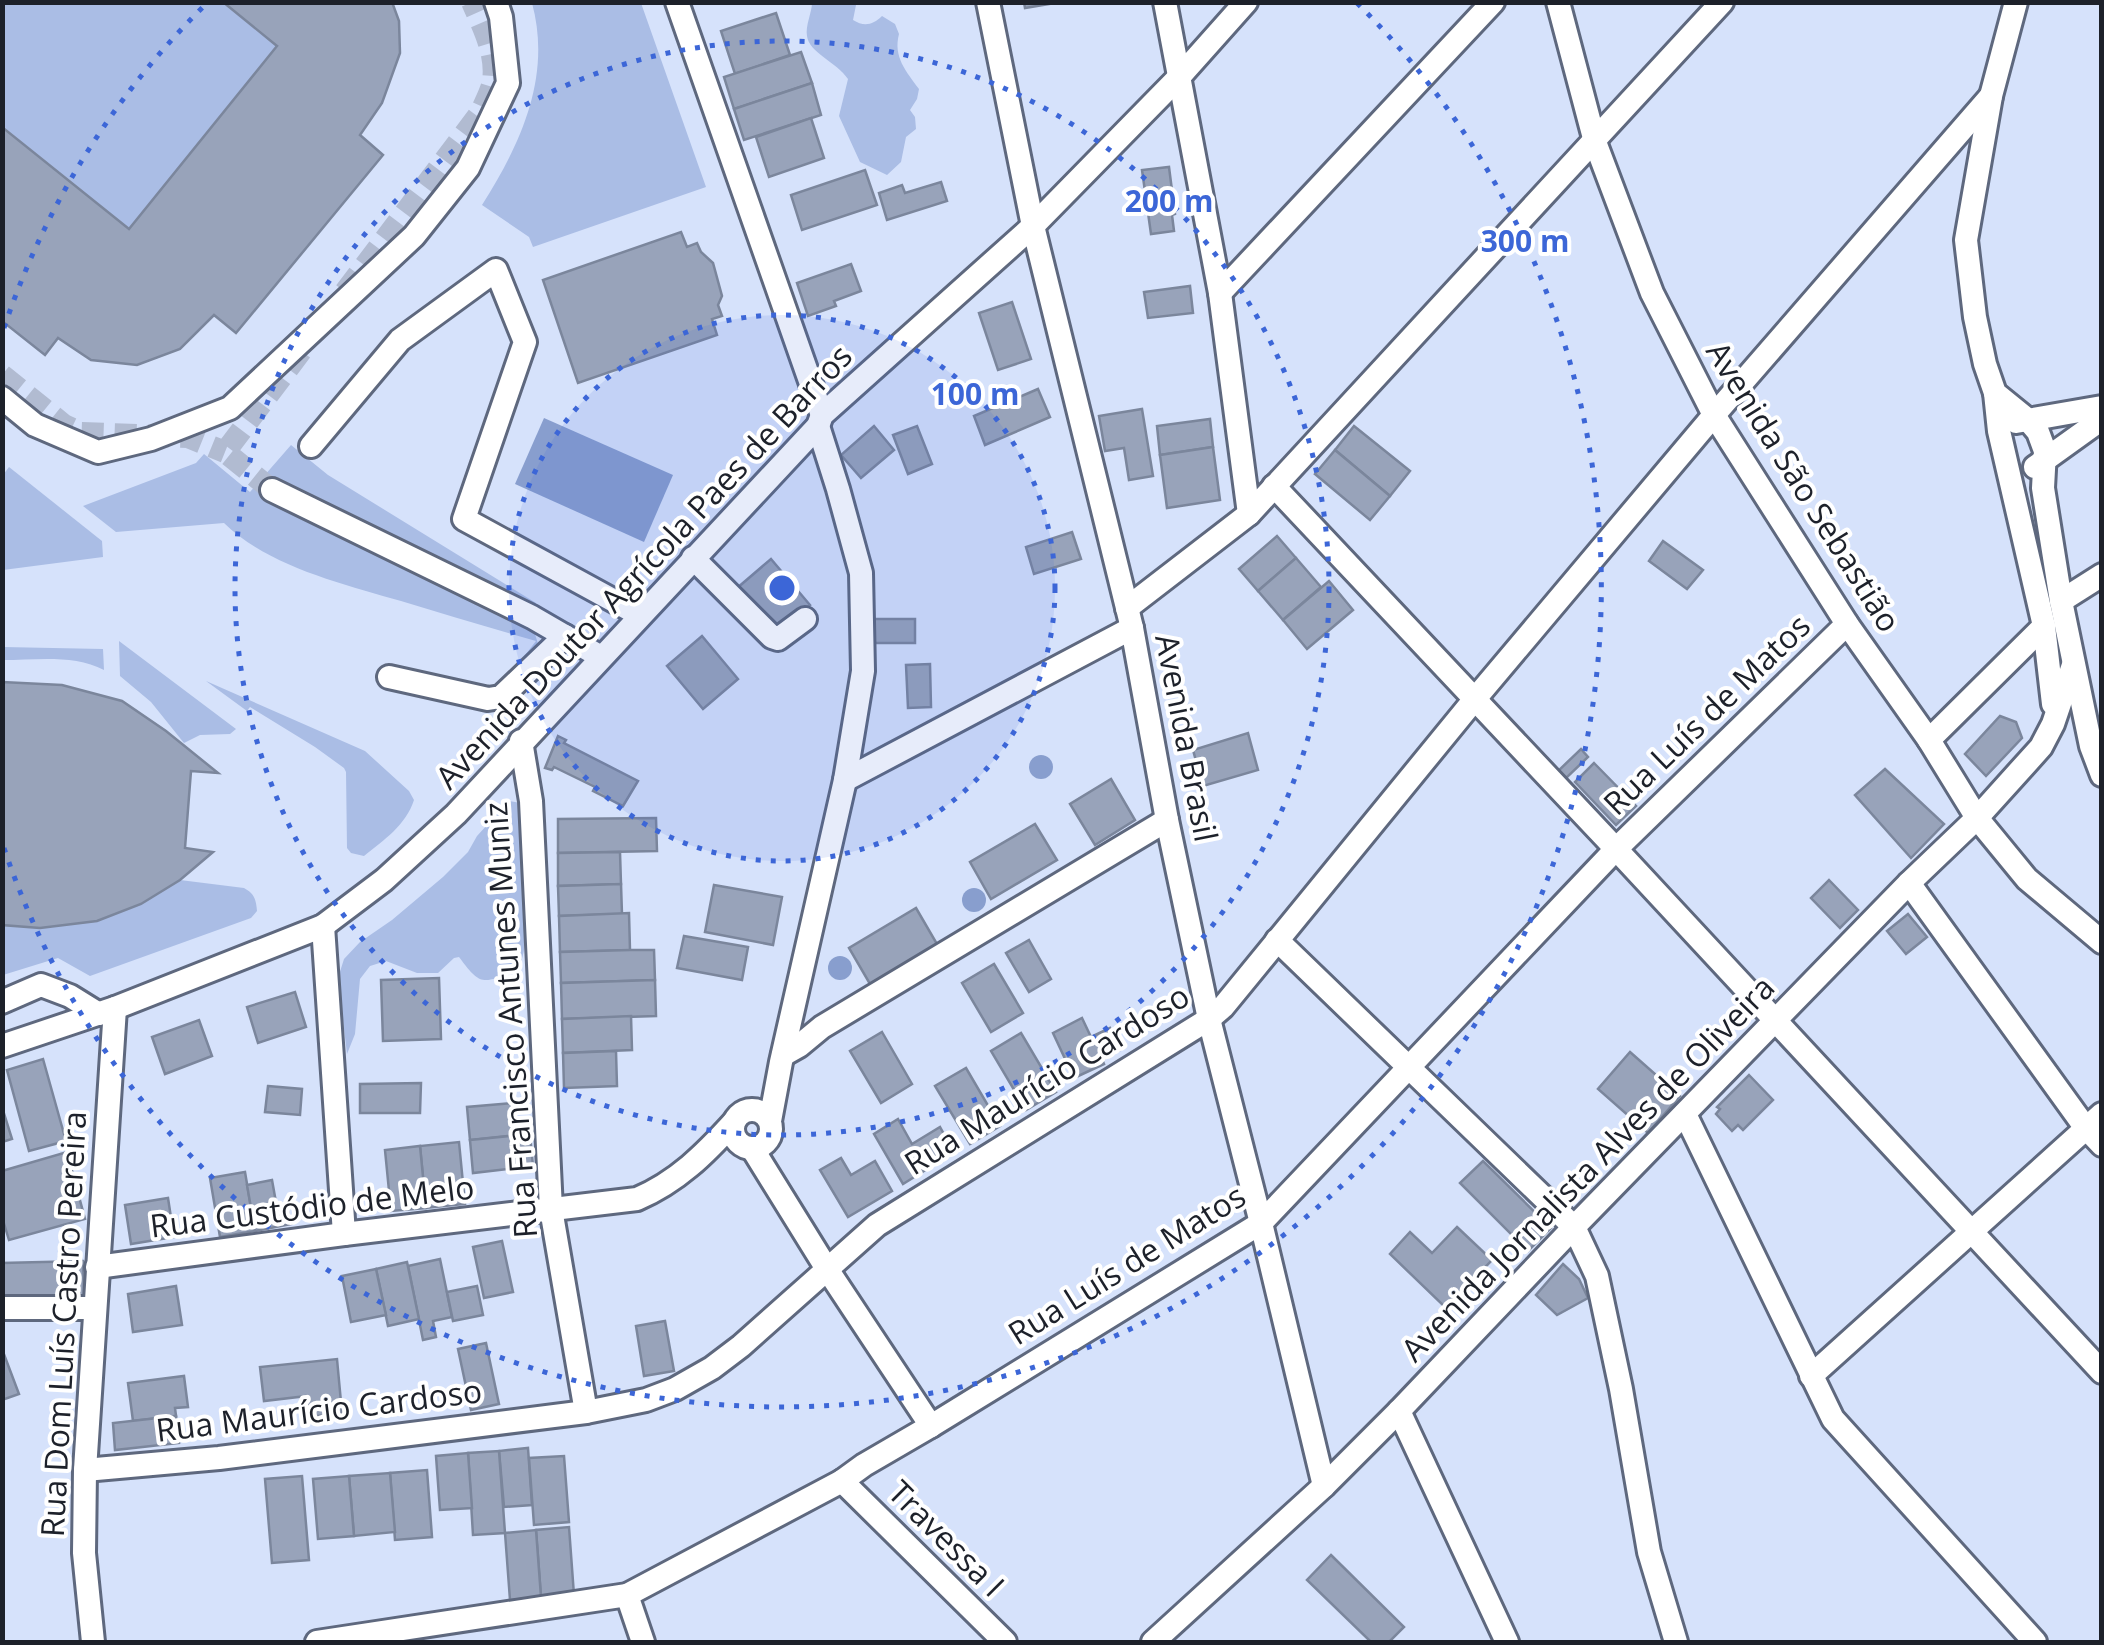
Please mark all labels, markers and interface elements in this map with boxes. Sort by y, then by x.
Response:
text: 200 m [1125,180,1213,221]
text: 300 m [1481,220,1569,261]
street label: Avenida São Sebastião [1697,333,1911,640]
street label: Avenida Doutor Agrícola Paes de Barros [425,335,861,797]
text: 100 m [931,373,1019,414]
centre of rings [764,570,800,606]
street label: Rua Luís de Matos [1593,604,1819,824]
street label: Avenida Brasil [1146,630,1229,845]
street label: Rua Francisco Antunes Muniz [473,801,546,1240]
street label: Avenida Jornalista Alves de Oliveira [1391,966,1783,1370]
street label: Rua Maurício Cardoso [896,974,1197,1184]
street label: Rua Dom Luís Castro Pereira [30,1110,95,1538]
street label: Rua Custódio de Melo [147,1164,476,1247]
street label: Rua Luís de Matos [1000,1173,1253,1354]
street label: Rua Maurício Cardoso [153,1368,484,1451]
street label: Travessa I [880,1470,1015,1605]

